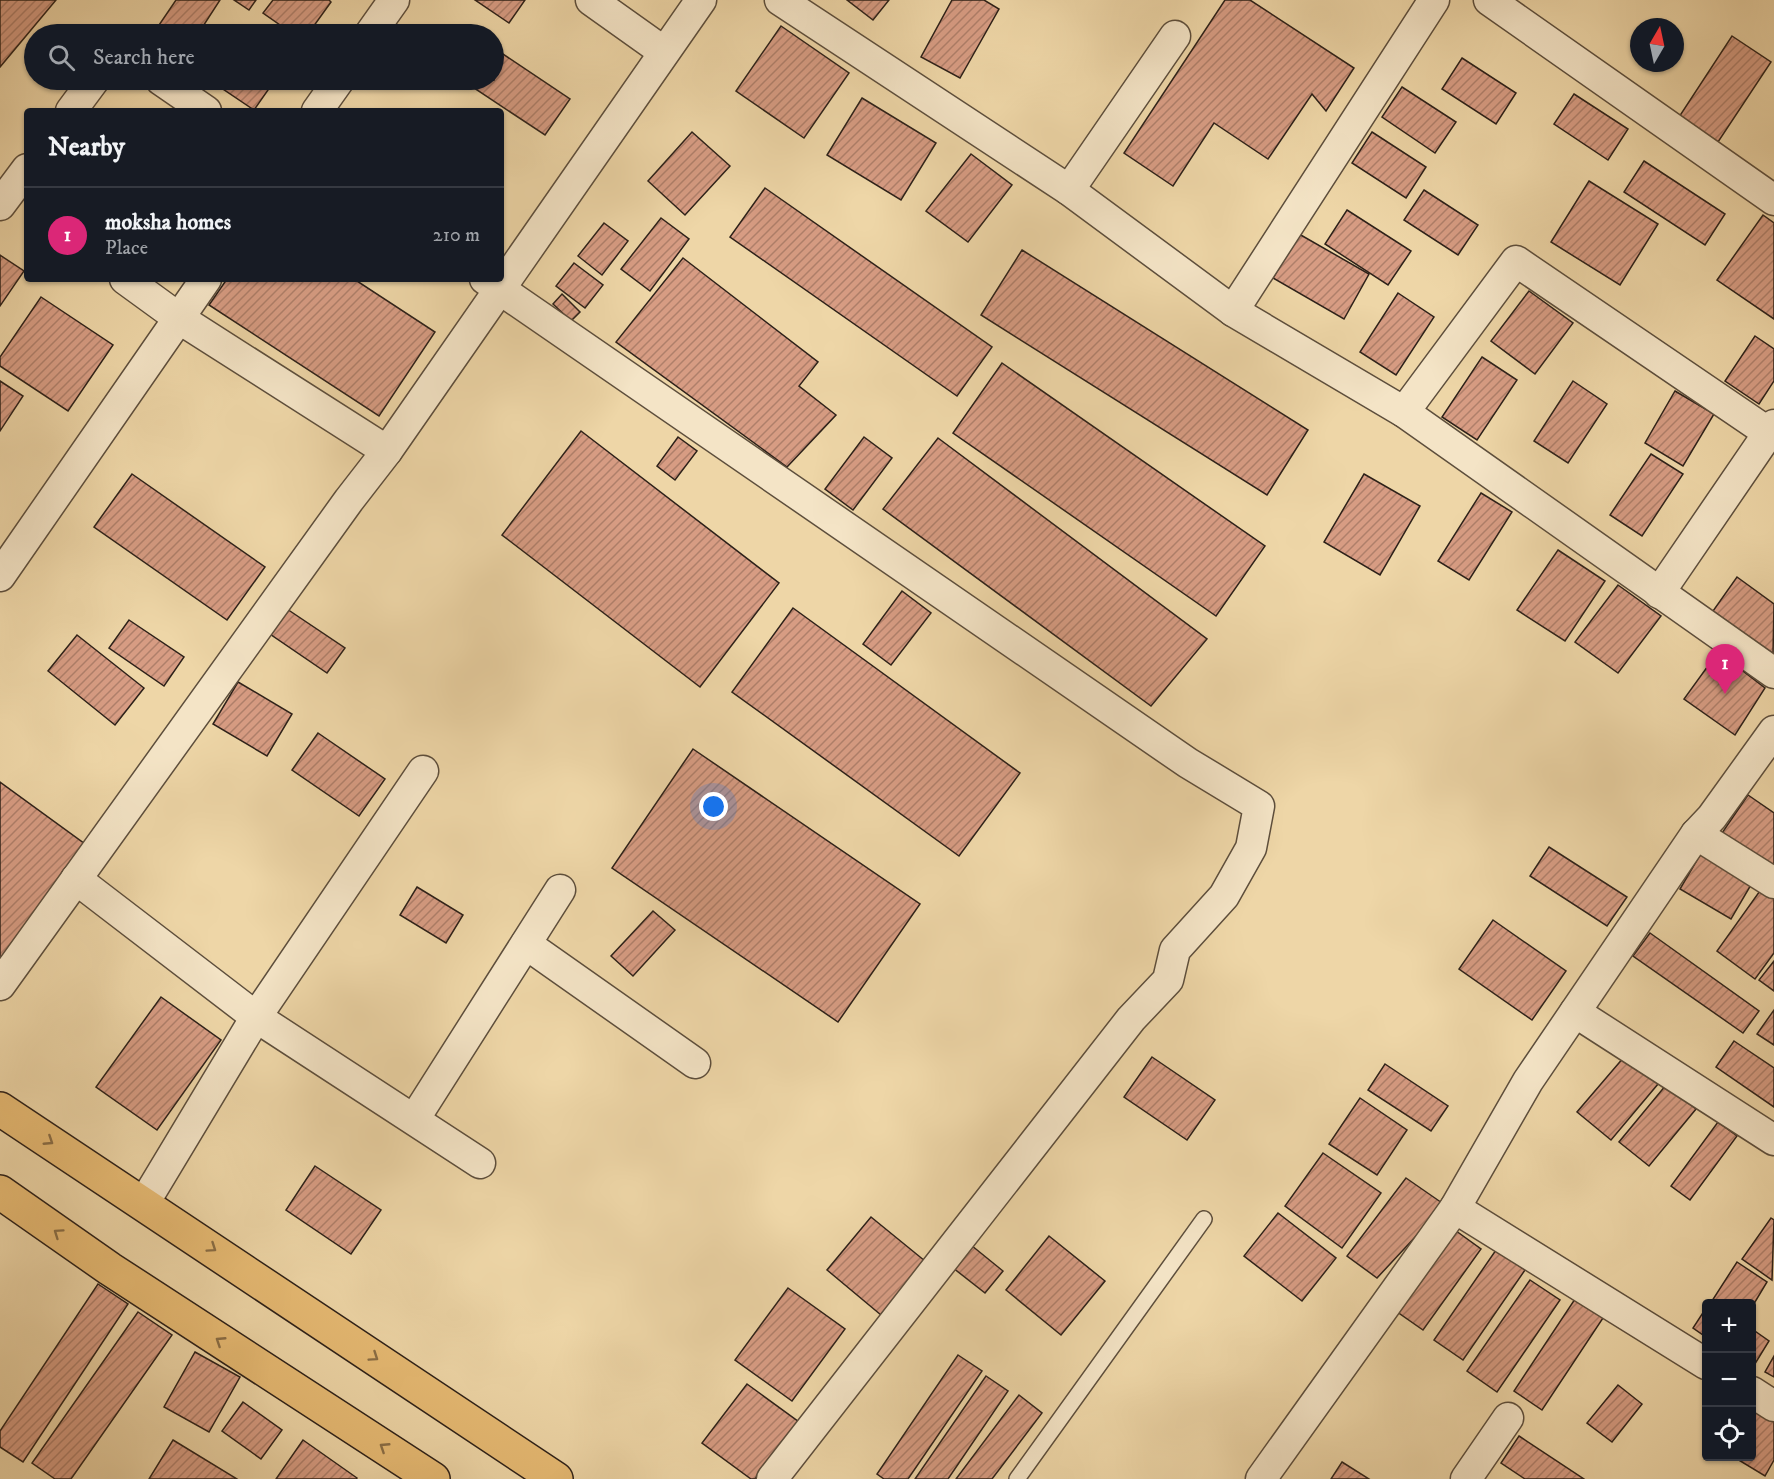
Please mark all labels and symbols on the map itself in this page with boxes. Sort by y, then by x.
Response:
north arrow [1630,18,1684,72]
pin: 1 [1706,644,1744,694]
your location [699,792,728,821]
one-way arrow [43,1133,53,1145]
one-way arrow [54,1229,65,1240]
one-way arrow [205,1241,216,1252]
one-way arrow [216,1337,227,1348]
one-way arrow [367,1350,378,1361]
one-way arrow [380,1443,391,1454]

